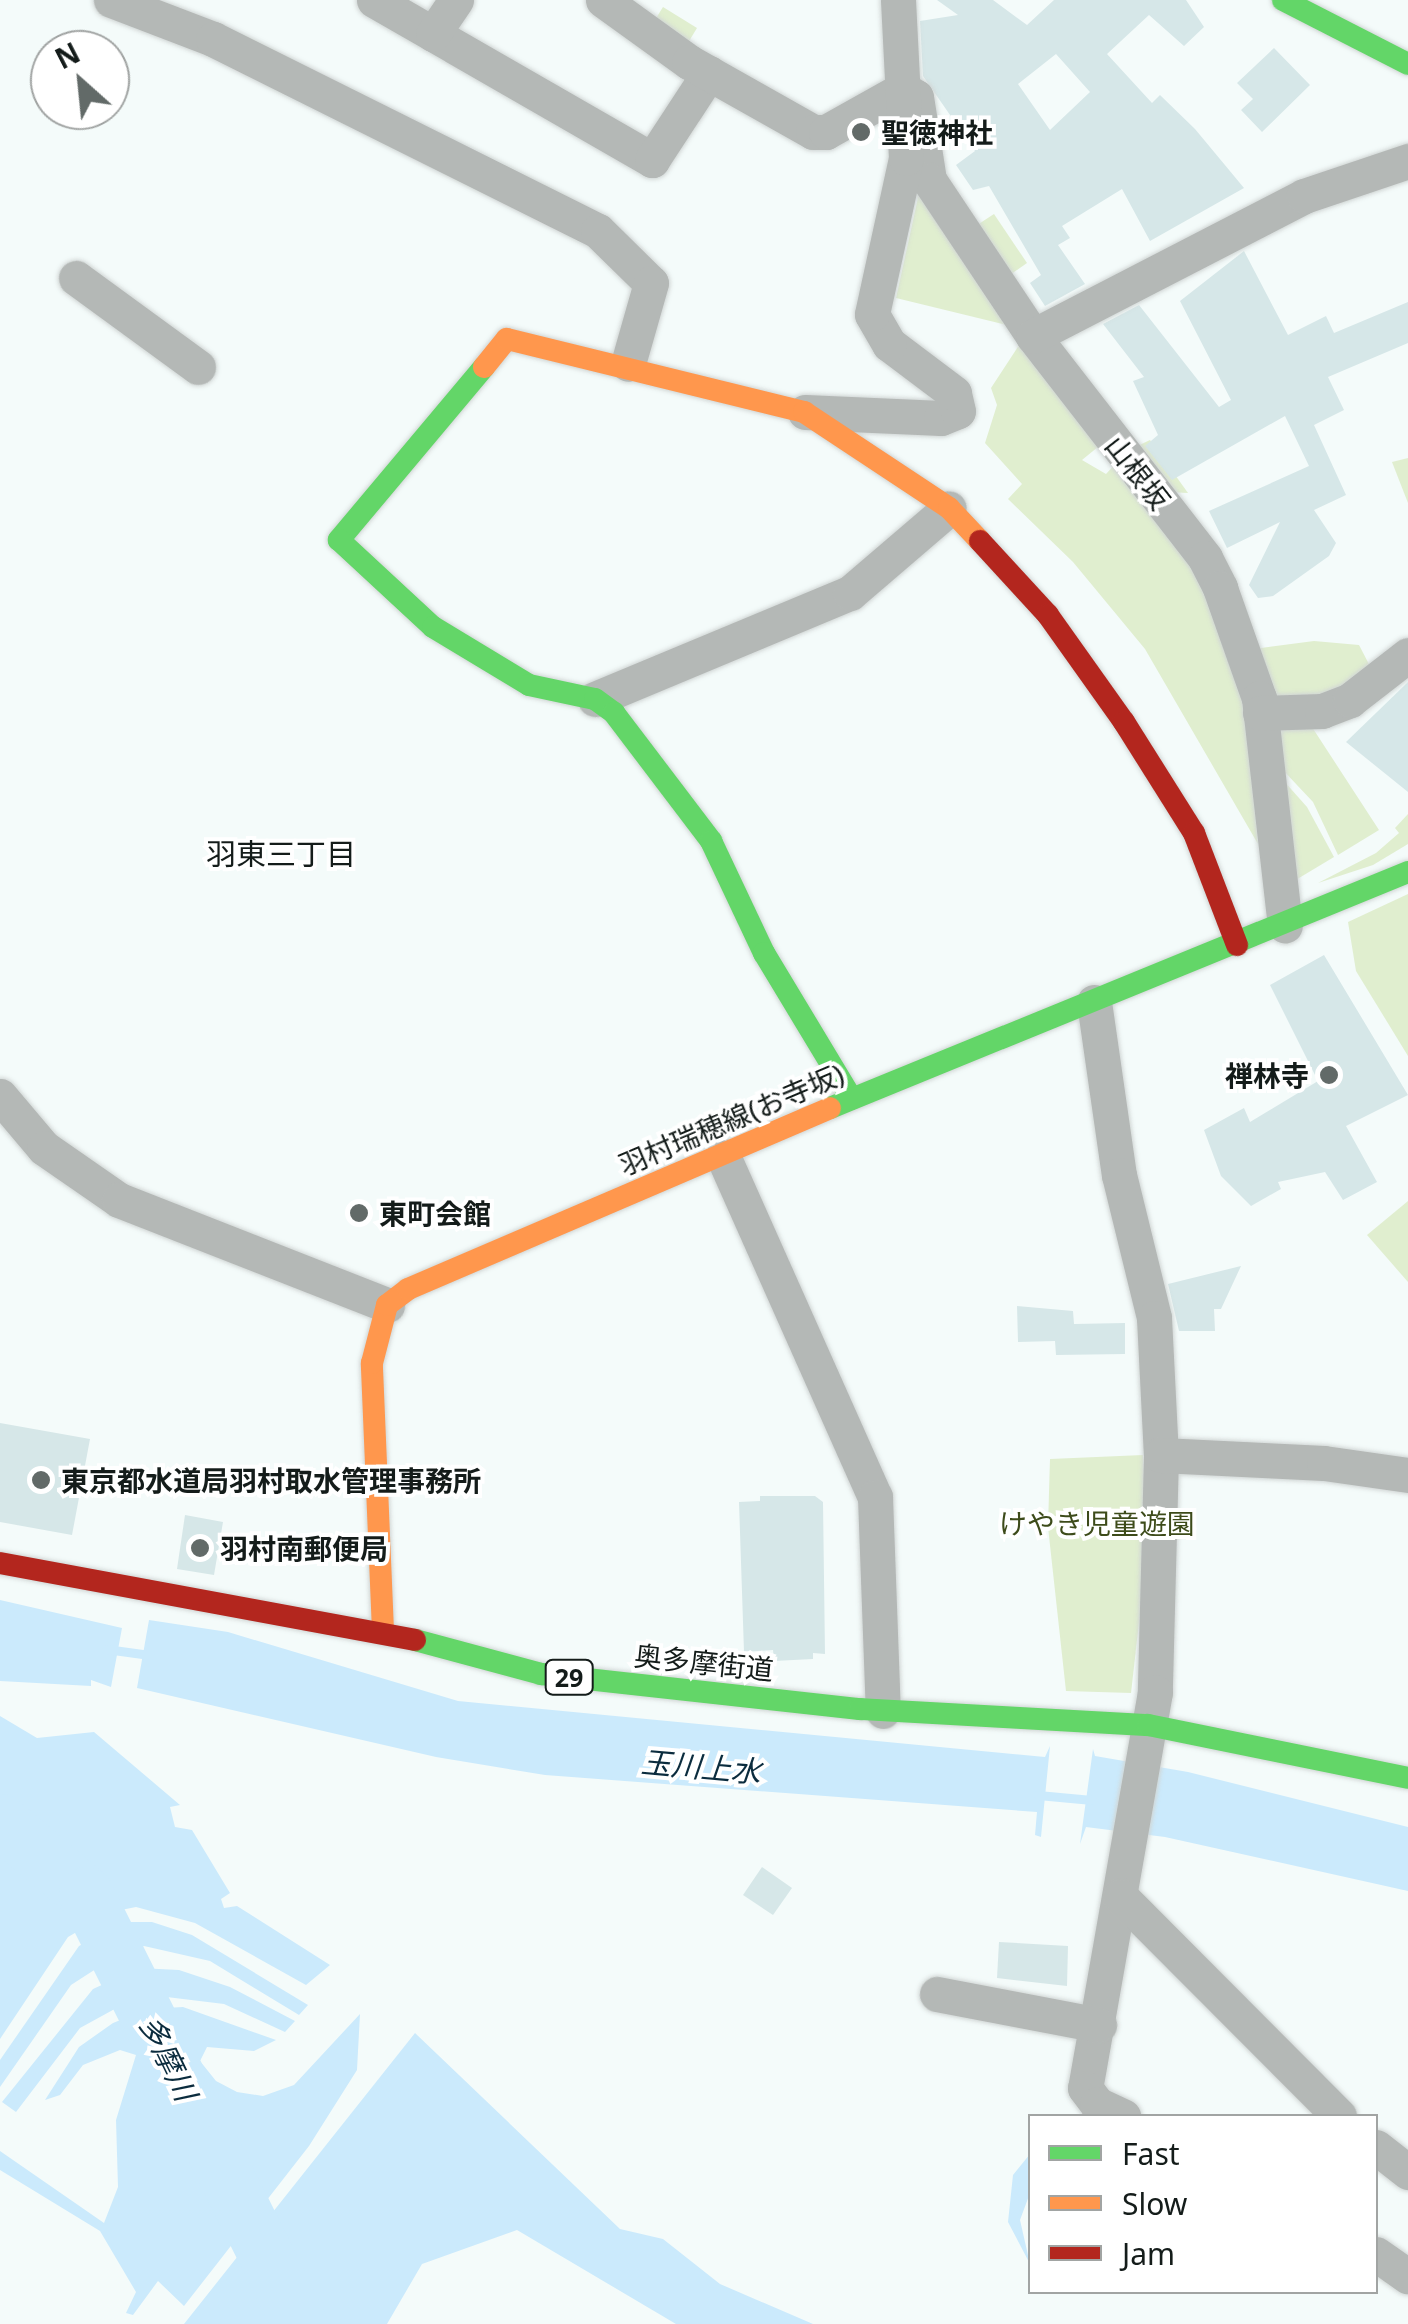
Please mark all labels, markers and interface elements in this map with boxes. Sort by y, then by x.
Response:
north arrow [30,30,130,130]
text: N [49,33,86,77]
place label: 聖徳神社 [881,115,993,149]
marker: 聖徳神社 [850,121,872,143]
street label: 山根坂 [1099,429,1177,515]
district label: 羽東三丁目 [206,836,356,872]
street label: 羽村瑞穂線(お寺坂) [614,1056,848,1182]
place label: 禅林寺 [1225,1058,1309,1092]
marker: 禅林寺 [1318,1064,1340,1086]
place label: 東町会館 [379,1196,491,1230]
marker: 東町会館 [348,1202,370,1224]
place label: 東京都水道局羽村取水管理事務所 [61,1463,481,1497]
marker: 東京都水道局羽村取水管理事務所 [30,1469,52,1491]
park label: けやき児童遊園 [999,1506,1195,1540]
place label: 羽村南郵便局 [220,1531,388,1565]
marker: 羽村南郵便局 [189,1537,211,1559]
street label: 奥多摩街道 [633,1638,775,1686]
road number: 29 [544,1657,594,1697]
water label: 玉川上水 [640,1744,762,1790]
water label: 多摩川 [132,2010,204,2106]
legend [1028,2114,1378,2294]
text: Fast [1122,2133,1180,2174]
text: Slow [1122,2183,1187,2224]
text: Jam [1122,2233,1175,2274]

